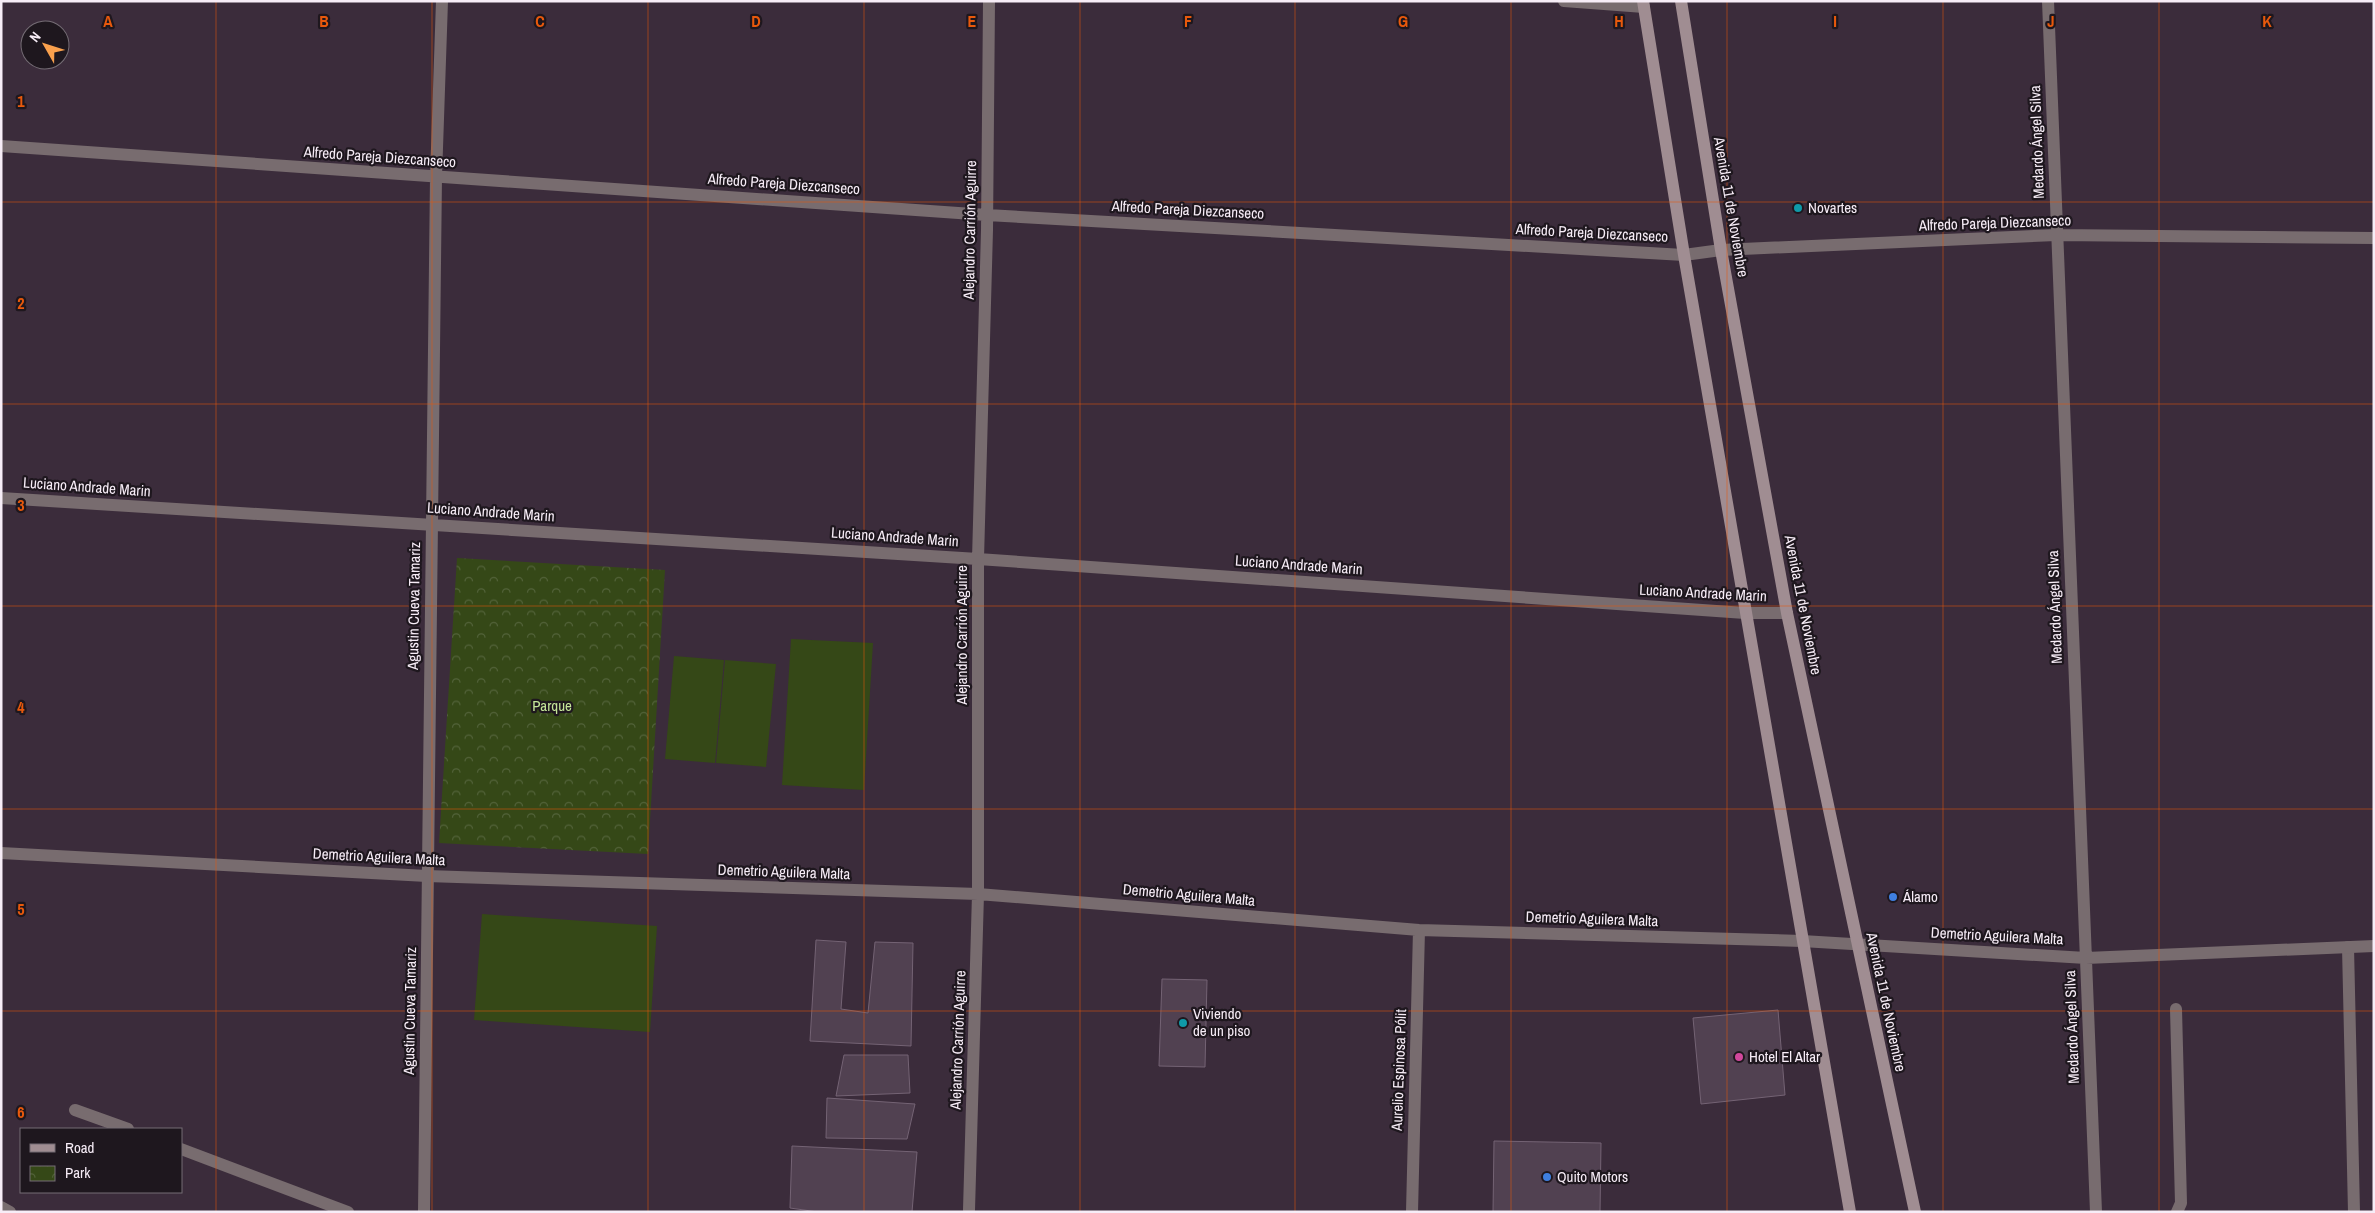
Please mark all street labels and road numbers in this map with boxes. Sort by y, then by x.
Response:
street label: Medardo Ángel Silva [2024,85,2049,199]
street label: Avenida 11 de Noviembre [1709,134,1754,279]
street label: Alfredo Pareja Diezcanseco [302,141,457,172]
street label: Alejandro Carrión Aguirre [958,160,981,301]
street label: Alfredo Pareja Diezcanseco [706,168,861,199]
street label: Alfredo Pareja Diezcanseco [1110,195,1265,224]
street label: Alfredo Pareja Diezcanseco [1917,209,2072,236]
street label: Alfredo Pareja Diezcanseco [1514,218,1669,247]
street label: Luciano Andrade Marin [23,472,152,501]
street label: Luciano Andrade Marin [427,497,556,526]
street label: Luciano Andrade Marin [831,522,960,551]
street label: Avenida 11 de Noviembre [1779,532,1827,677]
street label: Agustin Cueva Tamariz [402,542,425,671]
street label: Luciano Andrade Marin [1235,550,1364,579]
street label: Medardo Ángel Silva [2042,550,2067,664]
street label: Alejandro Carrión Aguirre [951,565,972,706]
street label: Luciano Andrade Marin [1639,579,1767,606]
street label: Demetrio Aguilera Malta [312,843,446,870]
street label: Demetrio Aguilera Malta [717,859,851,884]
street label: Demetrio Aguilera Malta [1122,878,1256,911]
street label: Demetrio Aguilera Malta [1525,906,1659,931]
street label: Demetrio Aguilera Malta [1930,922,2064,949]
street label: Avenida 11 de Noviembre [1861,929,1912,1074]
street label: Agustin Cueva Tamariz [398,947,421,1076]
street label: Alejandro Carrión Aguirre [945,970,970,1111]
street label: Medardo Ángel Silva [2059,970,2084,1084]
street label: Aurelio Espinosa Pólit [1386,1008,1411,1132]

